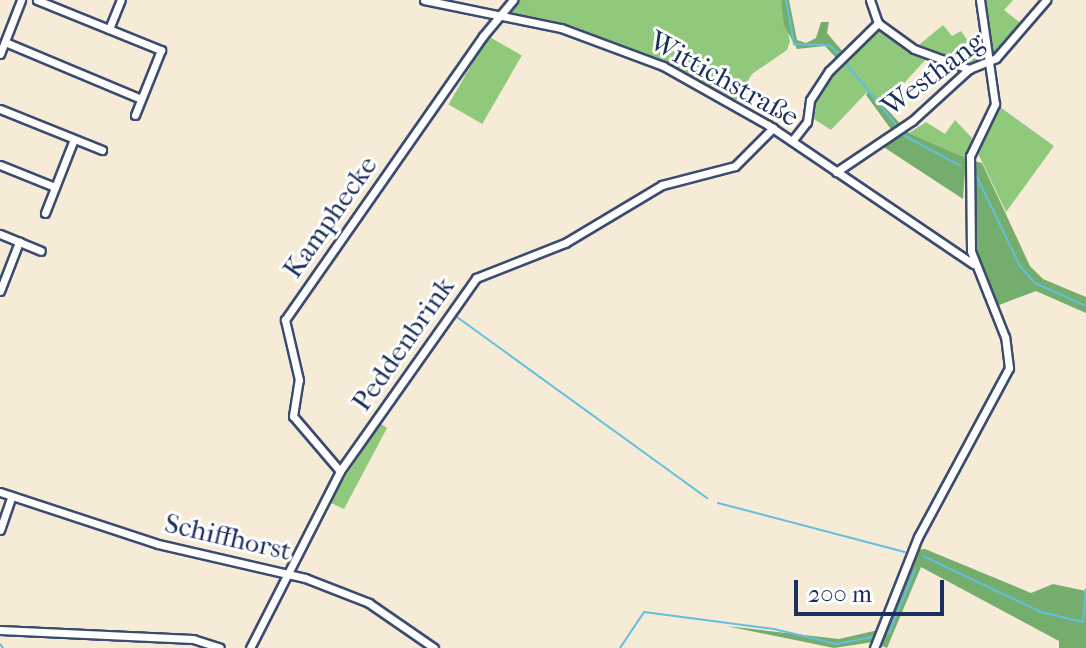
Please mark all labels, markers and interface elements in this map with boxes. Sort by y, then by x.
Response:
street label: Wittichstraße [643,24,805,134]
street label: Westhang [875,25,991,123]
street label: Kamphecke [276,149,384,285]
street label: Peddenbrink [345,271,461,417]
street label: Schiffhorst [161,506,295,568]
scale bar [798,564,948,614]
text: 200 m [808,580,872,608]

